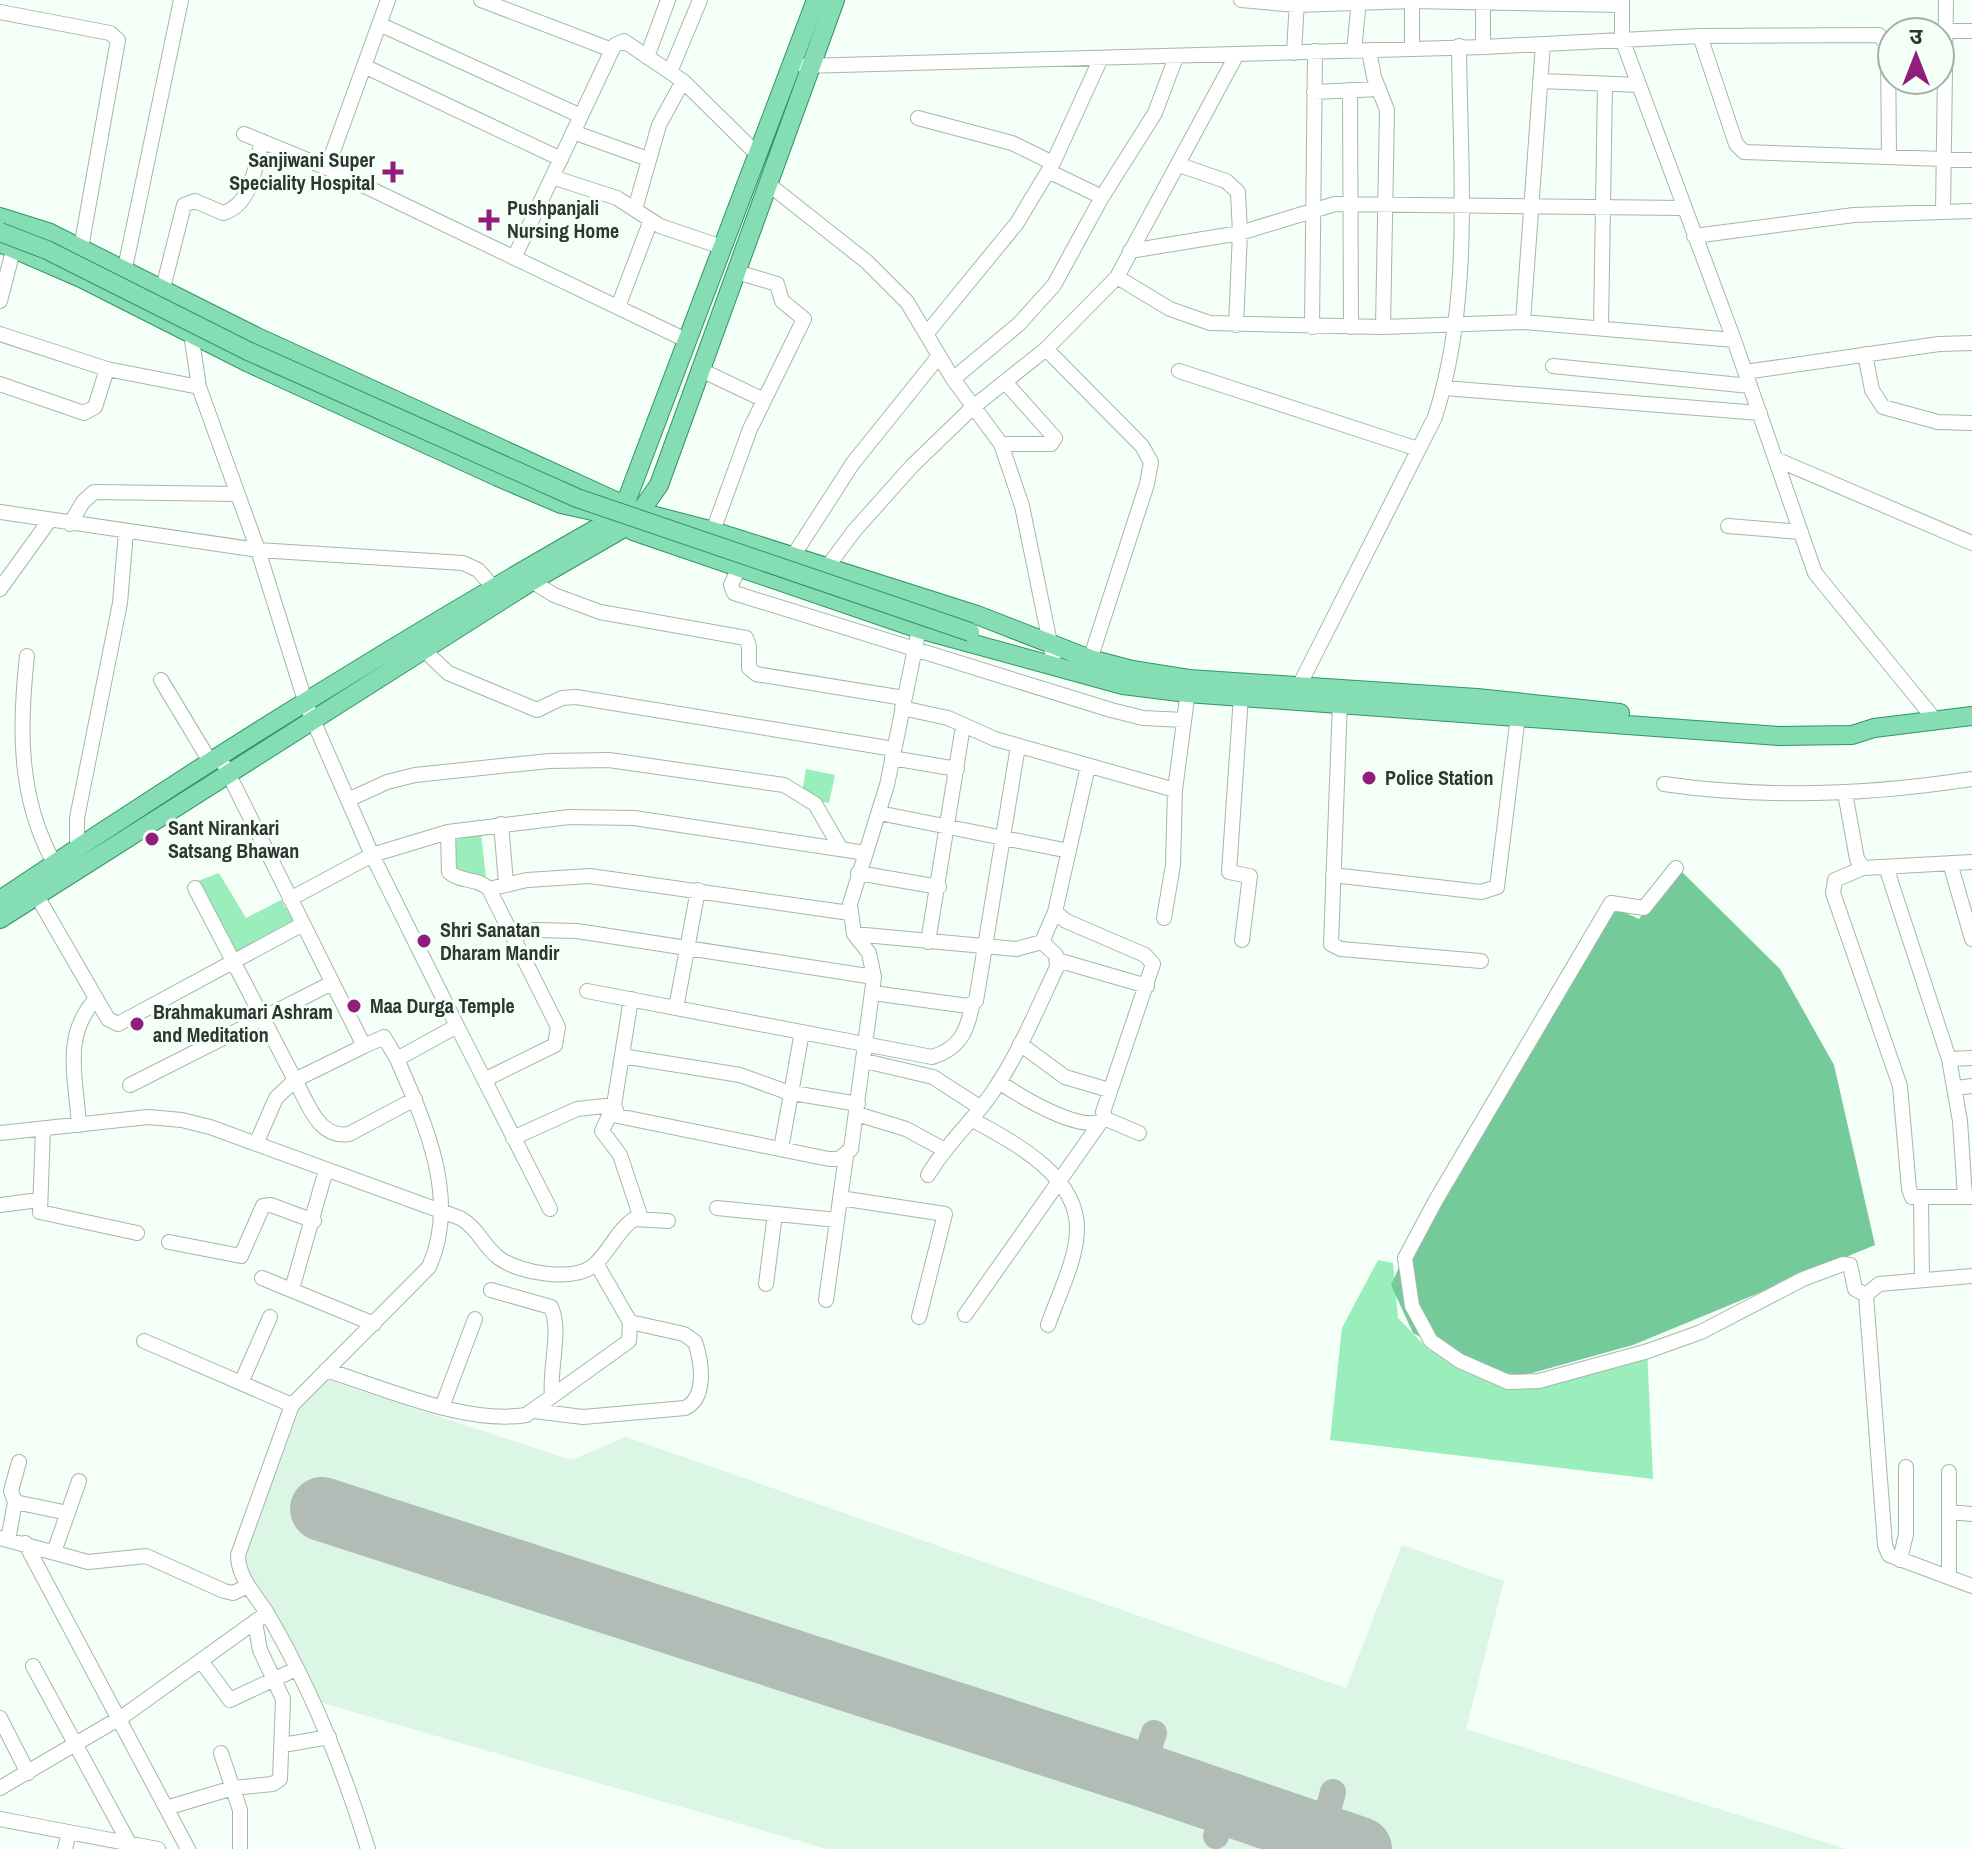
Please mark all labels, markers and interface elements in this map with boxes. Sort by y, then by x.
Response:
north arrow [1876,16,1956,96]
text: उ [1910,21,1924,51]
place label: Sanjiwani Super Speciality Hospital [229,146,376,196]
marker: Sanjiwani Super Speciality Hospital [382,161,404,183]
place label: Pushpanjali Nursing Home [507,194,619,244]
marker: Pushpanjali Nursing Home [478,209,500,231]
place label: Police Station [1385,764,1493,791]
marker: Police Station [1360,769,1378,787]
place label: Sant Nirankari Satsang Bhawan [168,814,299,864]
marker: Sant Nirankari Satsang Bhawan [143,830,161,848]
place label: Shri Sanatan Dharam Mandir [440,916,560,966]
marker: Shri Sanatan Dharam Mandir [415,932,433,950]
place label: Maa Durga Temple [370,992,515,1019]
marker: Maa Durga Temple [345,997,363,1015]
place label: Brahmakumari Ashram and Meditation [153,998,333,1048]
marker: Brahmakumari Ashram and Meditation [128,1015,146,1033]

